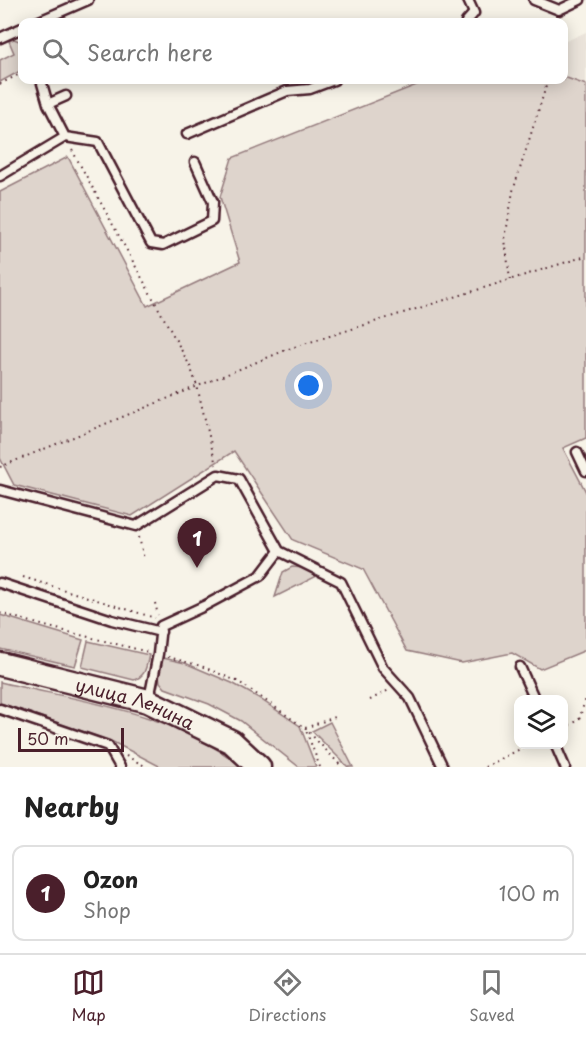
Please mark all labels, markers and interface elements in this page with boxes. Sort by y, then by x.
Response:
search box [18,18,568,84]
icon: search [39,35,72,68]
text: Search here [87,35,213,68]
your location [294,371,323,400]
pin: 1 [178,518,216,568]
street label: улица Ленина [73,670,200,736]
map controls [514,695,568,749]
button: layers [514,695,568,749]
scale bar [18,725,124,752]
text: 50 m [27,726,68,750]
text: Nearby [24,787,119,826]
text: Ozon [83,862,138,895]
text: 1 [41,878,50,908]
text: 100 m [499,878,560,908]
text: Shop [83,895,131,925]
tab: Map [71,966,106,1026]
tab: Directions [248,966,326,1026]
tab: Saved [469,966,515,1026]

